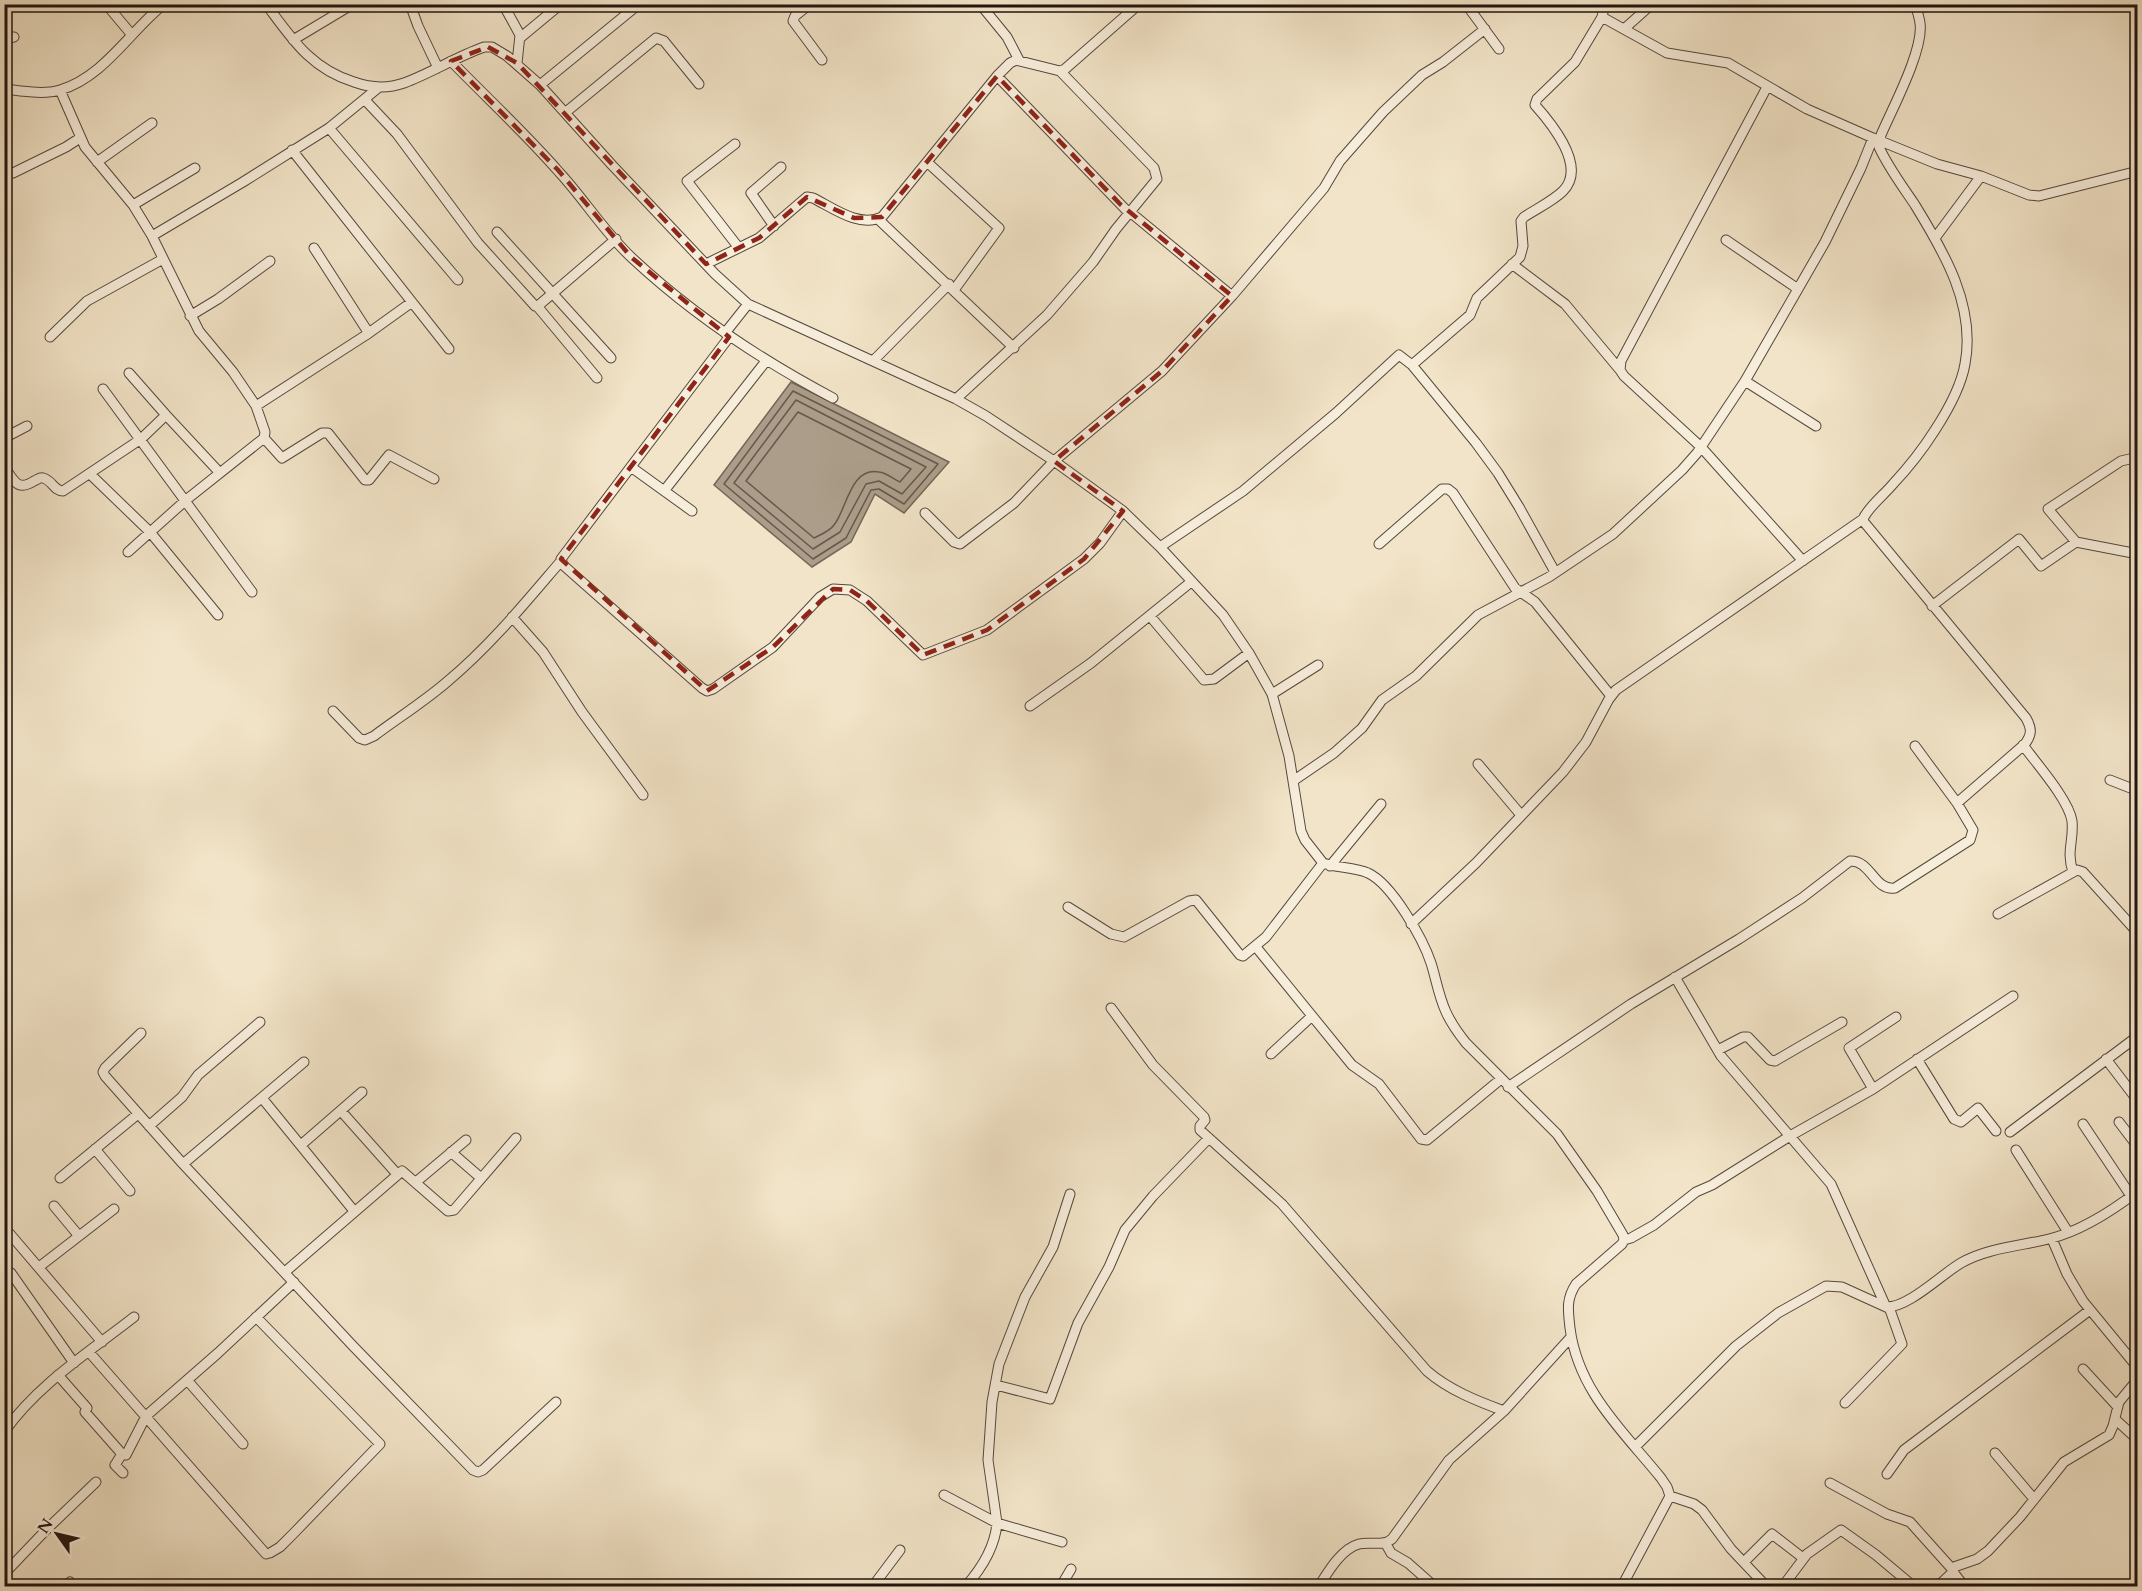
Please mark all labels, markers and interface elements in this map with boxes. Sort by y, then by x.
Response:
north arrow [27,1504,87,1564]
text: N [32,1514,58,1538]

